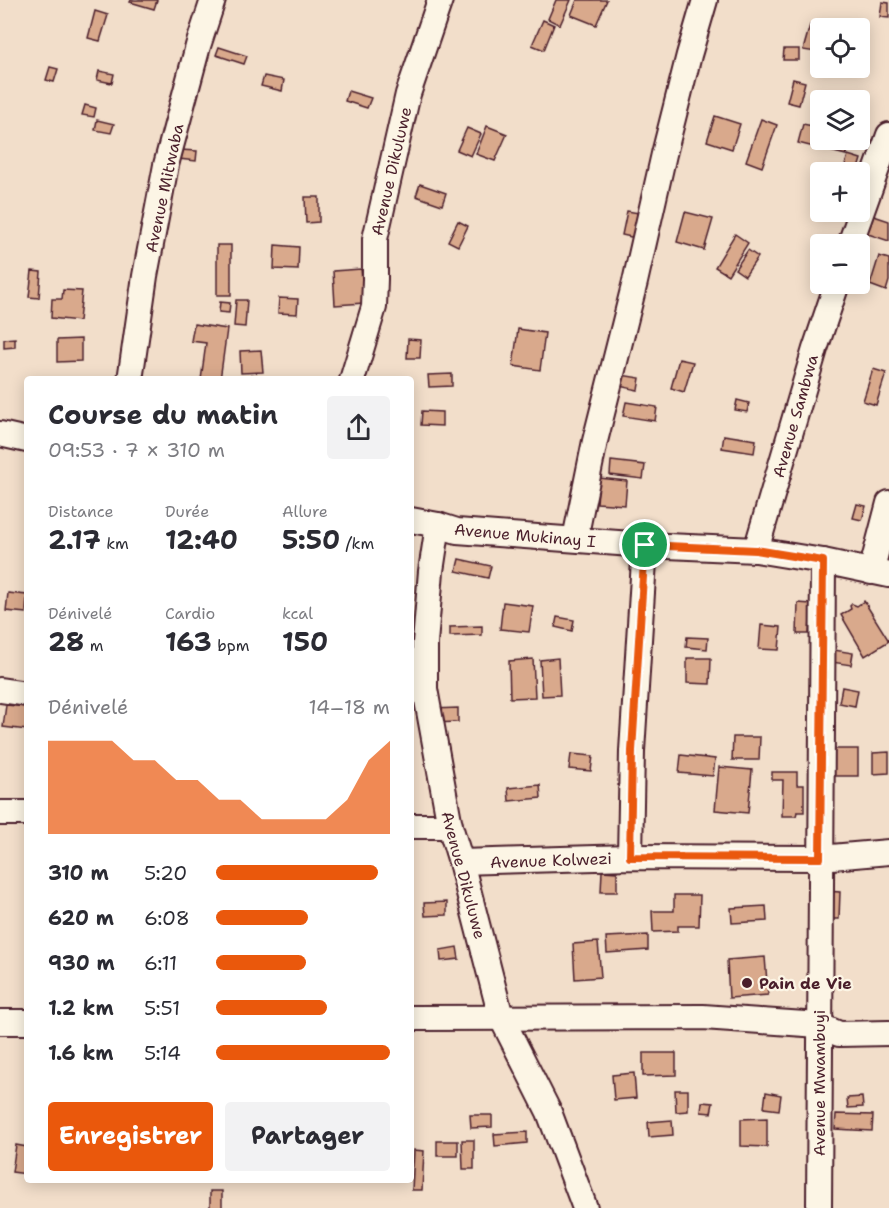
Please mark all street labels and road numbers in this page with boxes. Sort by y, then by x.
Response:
street label: Avenue Dikuluwe [366,105,417,238]
street label: Avenue Mitwaba [141,122,188,255]
street label: Avenue Sambwa [768,352,823,480]
street label: Avenue Mukinay I [453,519,597,552]
street label: Avenue Dikuluwe [436,809,491,941]
street label: Avenue Kolwezi [490,848,612,873]
street label: Avenue Mwambuyi [809,1010,830,1156]

